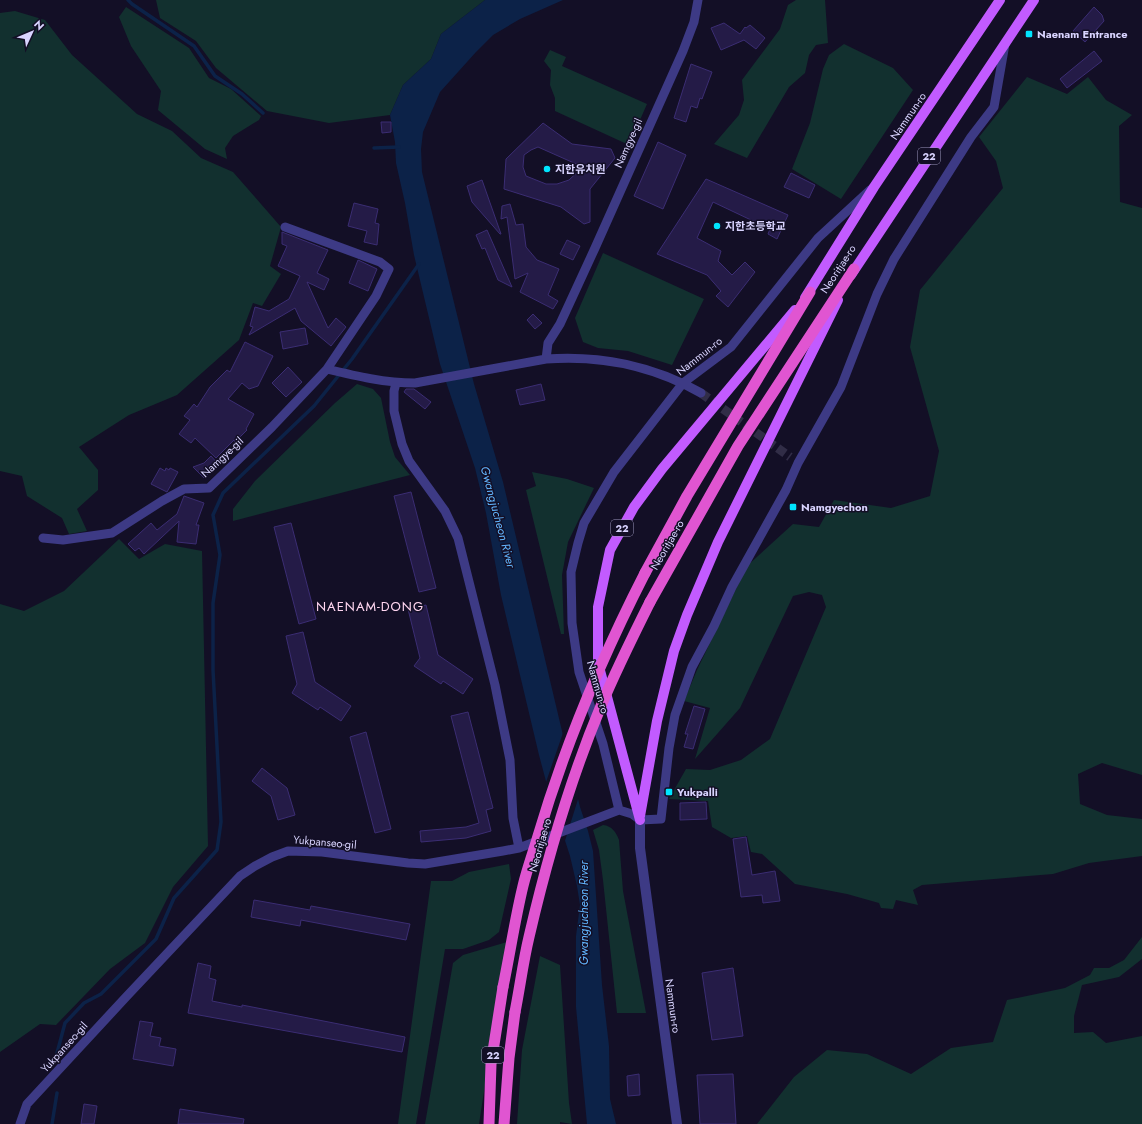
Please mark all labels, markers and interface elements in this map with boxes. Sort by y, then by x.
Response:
north arrow [12,12,52,52]
text: N [30,16,48,34]
place label: Naenam Entrance [1037,26,1128,42]
marker: Naenam Entrance [1024,29,1034,39]
street label: Nammun-ro [886,89,930,143]
street label: Namgye-gil [610,116,646,170]
road number: 22 [918,148,940,164]
place label: 지한유치원 [555,161,606,177]
marker: 지한유치원 [542,164,552,174]
place label: 지한초등학교 [725,218,786,234]
marker: 지한초등학교 [712,221,722,231]
street label: Neoritjae-ro [816,242,860,296]
street label: Nammun-ro [673,333,725,379]
street label: Namgye-gil [197,433,247,481]
water label: Gwangjucheon River [476,464,520,571]
place label: Namgyechon [801,499,868,515]
marker: Namgyechon [788,502,798,512]
street label: Neoritjae-ro [646,517,688,573]
road number: 22 [611,520,633,536]
district label: NAENAM-DONG [316,597,424,616]
street label: Nammun-ro [583,659,613,715]
place label: Yukpalli [676,784,718,800]
marker: Yukpalli [664,787,674,797]
street label: Neoritjae-ro [525,816,555,874]
street label: Yukpanseo-gil [293,831,357,853]
water label: Gwangjucheon River [575,860,593,965]
street label: Nammun-ro [661,978,685,1034]
street label: Yukpanseo-gil [37,1018,91,1076]
road number: 22 [482,1047,504,1063]

